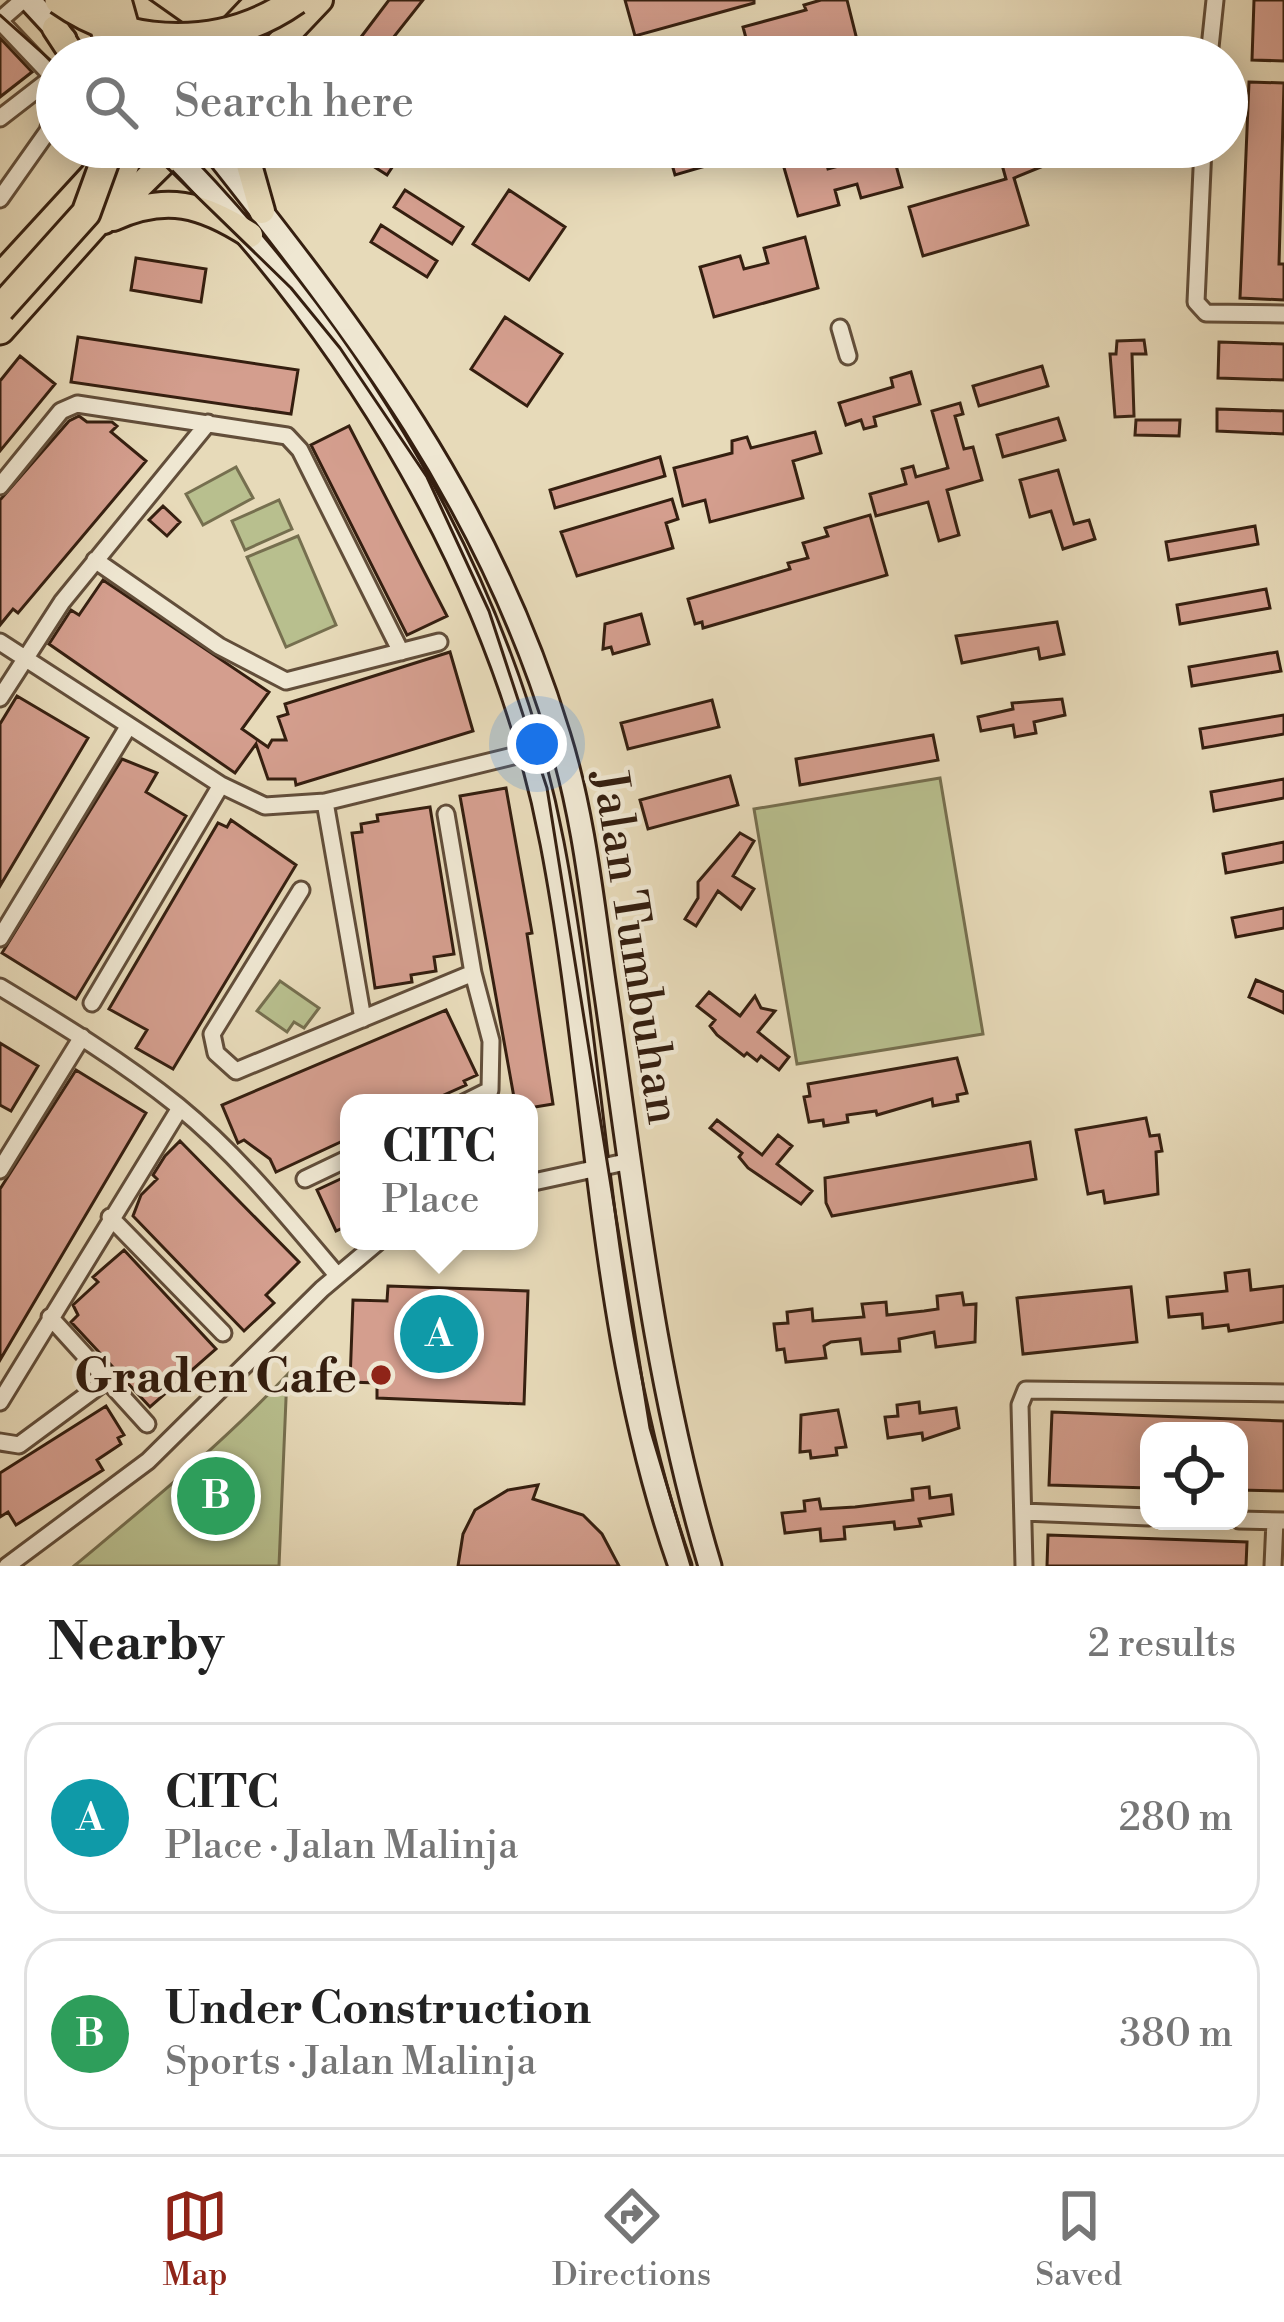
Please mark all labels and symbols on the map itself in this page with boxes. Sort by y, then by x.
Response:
your location [507,714,567,774]
street label: Jalan Tumbuhan [577,764,693,1129]
pin: A [400,1289,478,1379]
place label: Graden Cafe [74,1348,357,1408]
marker: Graden Cafe [368,1362,394,1388]
pin: B [177,1451,255,1541]

